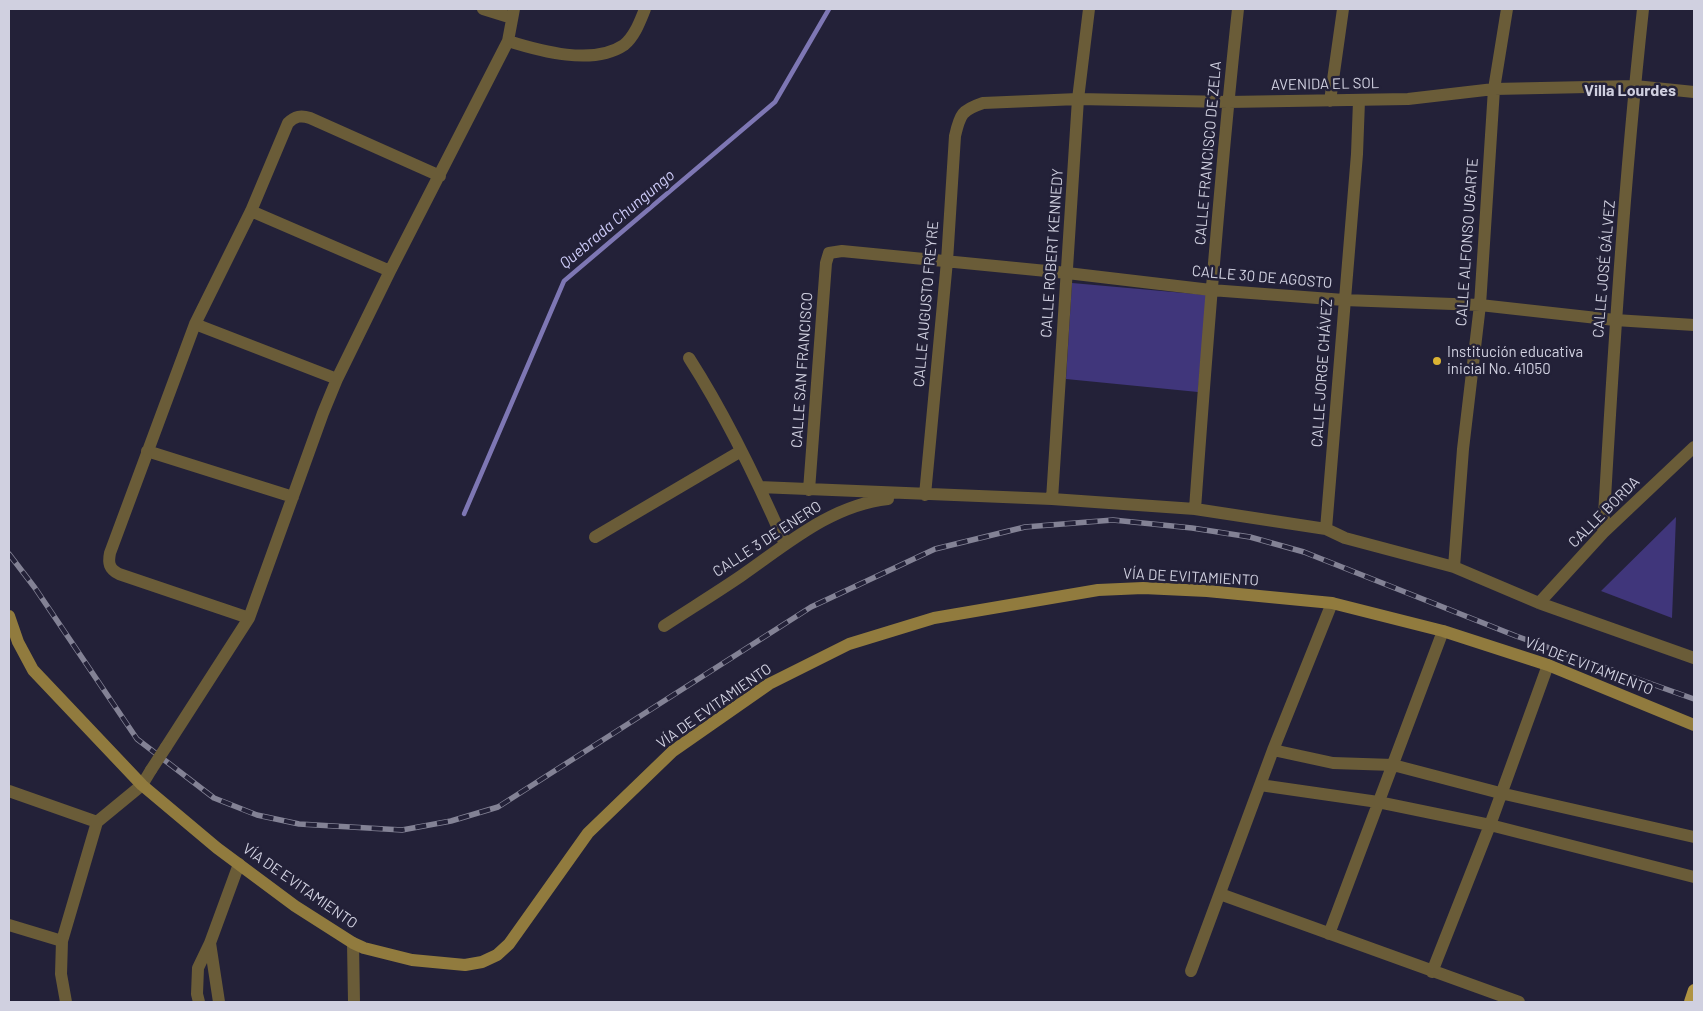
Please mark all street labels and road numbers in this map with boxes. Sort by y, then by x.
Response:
street label: CALLE FRANCISCO DE ZELA [1191,60,1225,246]
street label: AVENIDA EL SOL [1271,74,1379,94]
street label: CALLE ALFONSO UGARTE [1452,157,1482,327]
street label: CALLE ROBERT KENNEDY [1037,168,1067,338]
street label: CALLE JOSÉ GÁLVEZ [1589,199,1619,339]
street label: CALLE AUGUSTO FREYRE [910,220,942,388]
street label: CALLE 30 DE AGOSTO [1191,262,1333,292]
street label: CALLE SAN FRANCISCO [788,292,816,448]
street label: CALLE JORGE CHÁVEZ [1308,298,1336,448]
street label: CALLE BORDA [1565,473,1643,551]
street label: CALLE 3 DE ENERO [709,497,825,581]
street label: VÍA DE EVITAMIENTO [1123,564,1259,590]
street label: VÍA DE EVITAMIENTO [1522,633,1656,699]
street label: VÍA DE EVITAMIENTO [653,660,775,752]
street label: VÍA DE EVITAMIENTO [239,840,361,932]

